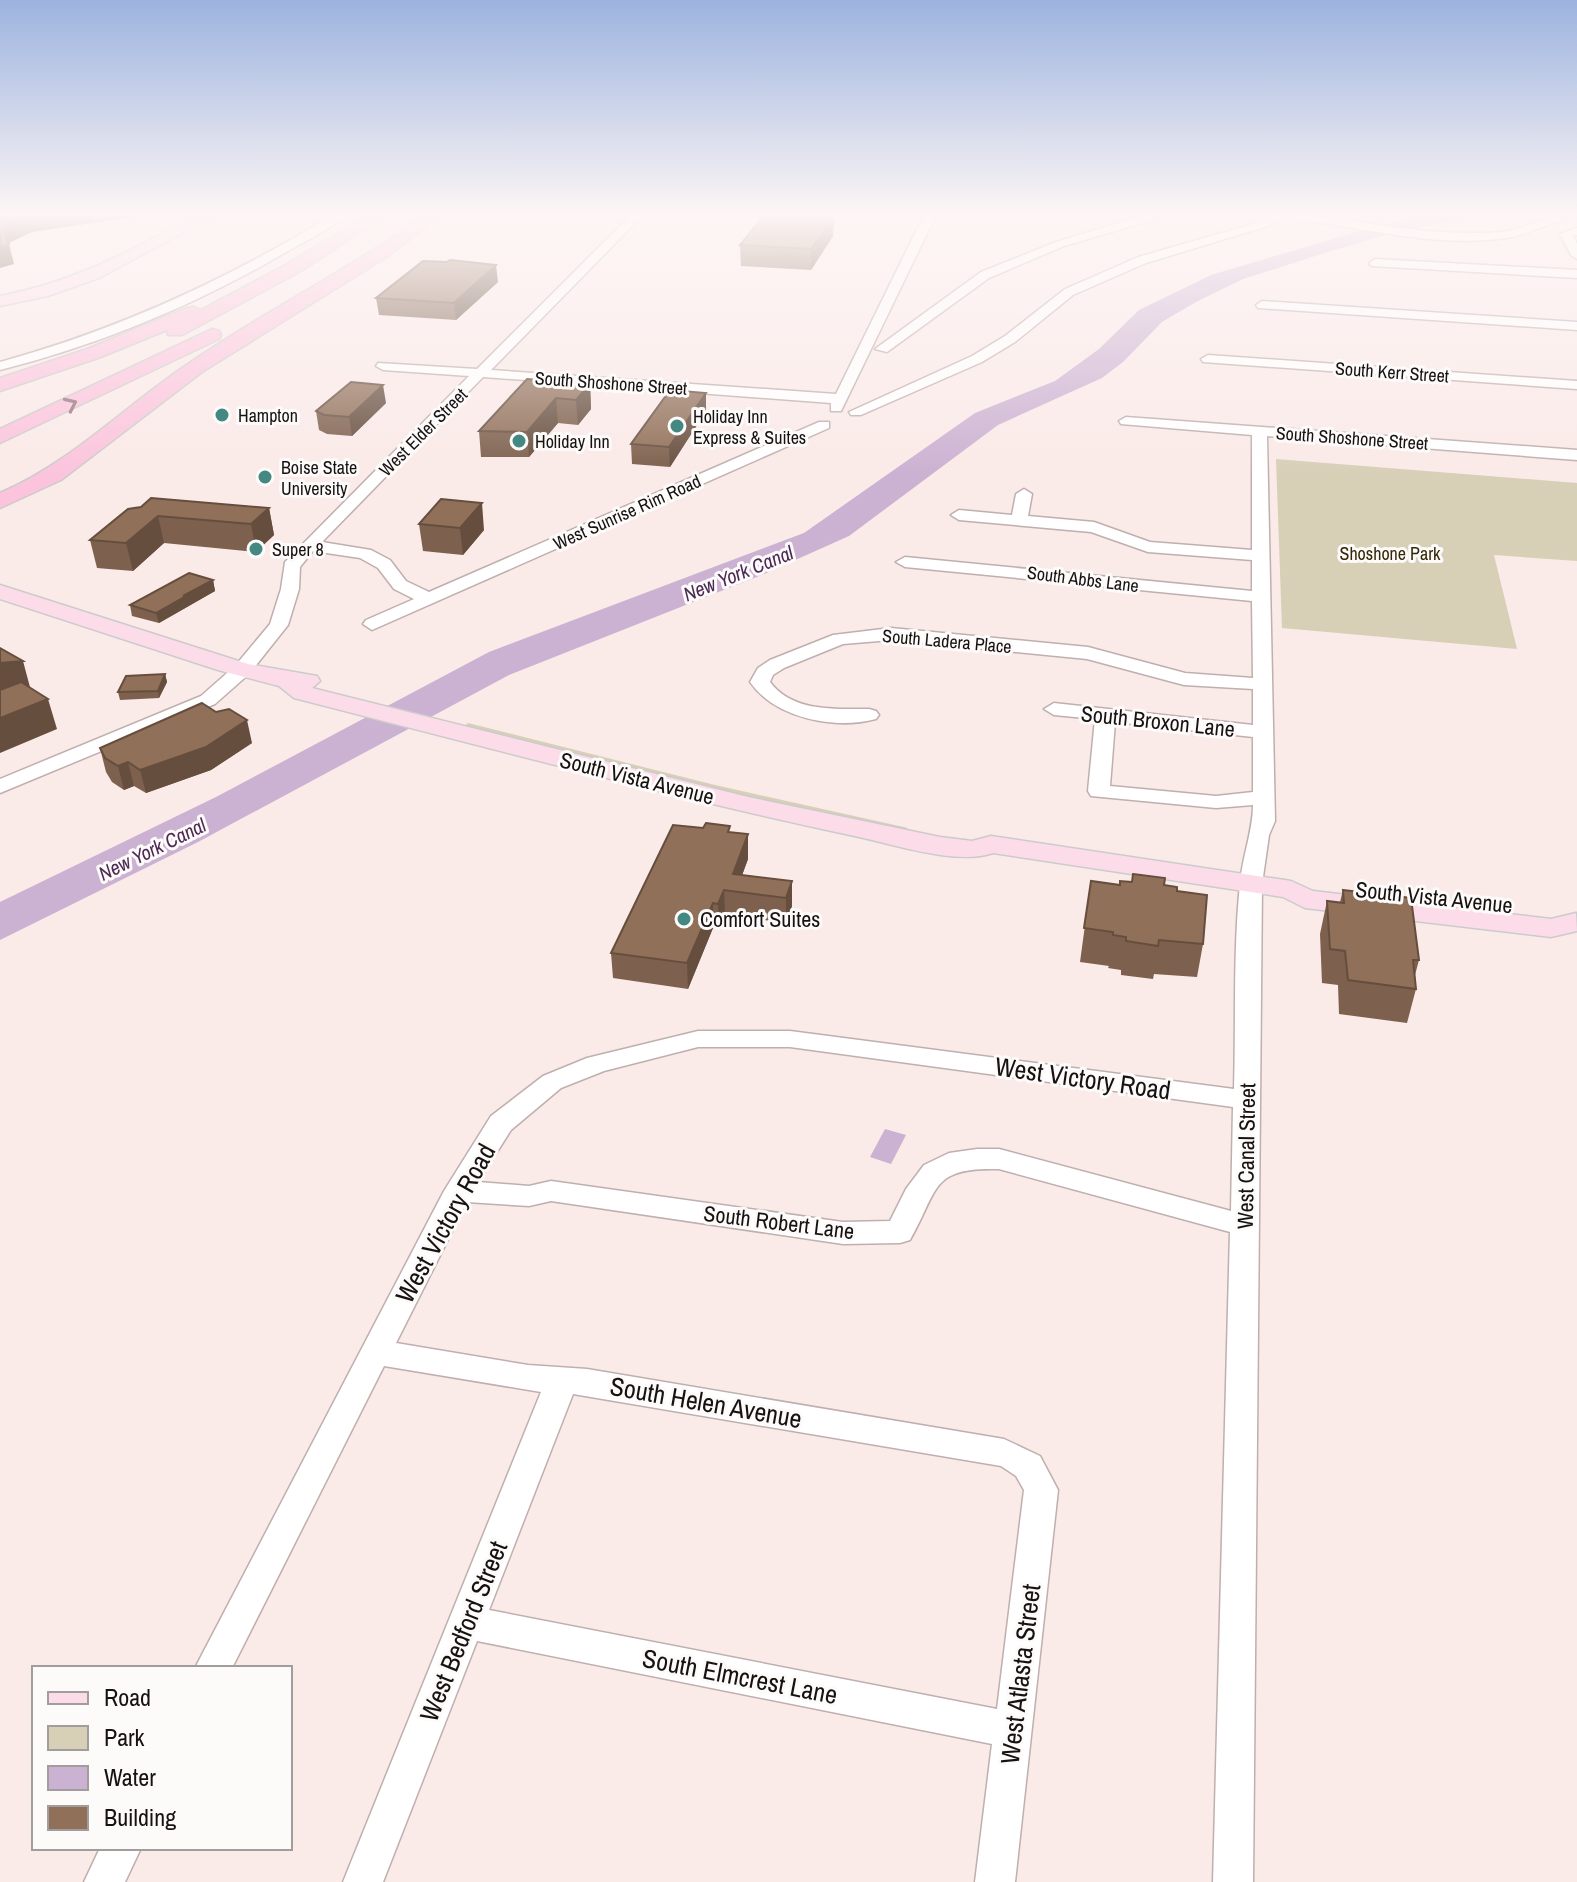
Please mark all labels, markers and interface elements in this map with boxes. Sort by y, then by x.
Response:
street label: South Kerr Street [1334,356,1450,388]
street label: South Shoshone Street [534,365,688,401]
street label: West Elder Street [373,382,473,482]
one-way arrow [63,398,77,414]
place label: Hampton [238,403,298,428]
place label: Holiday Inn Express & Suites [693,404,806,450]
marker: Hampton [213,406,231,424]
marker: Holiday Inn Express & Suites [668,417,686,435]
street label: South Shoshone Street [1275,420,1429,456]
place label: Holiday Inn [535,429,610,454]
marker: Holiday Inn [510,432,528,450]
place label: Boise State University [281,455,357,501]
marker: Boise State University [256,468,274,486]
street label: West Sunrise Rim Road [549,468,705,556]
place label: Super 8 [272,537,324,562]
water label: New York Canal [679,539,797,607]
marker: Super 8 [247,540,265,558]
park label: Shoshone Park [1340,541,1441,566]
street label: South Abbs Lane [1026,560,1140,598]
street label: South Ladera Place [881,623,1013,659]
street label: South Broxon Lane [1080,698,1236,744]
street label: South Vista Avenue [557,744,717,812]
water label: New York Canal [94,811,210,887]
street label: South Vista Avenue [1354,874,1514,920]
place label: Comfort Suites [700,904,820,934]
marker: Comfort Suites [675,910,693,928]
street label: West Victory Road [993,1048,1173,1108]
street label: West Canal Street [1230,1083,1262,1229]
street label: West Victory Road [387,1137,503,1309]
street label: South Robert Lane [702,1198,856,1246]
street label: South Helen Avenue [607,1368,805,1436]
street label: West Bedford Street [411,1536,515,1726]
street label: West Atlasta Street [992,1582,1048,1766]
street label: South Elmcrest Lane [640,1640,840,1712]
legend [32,1666,292,1850]
text: Road [104,1681,151,1713]
text: Park [104,1721,145,1753]
text: Water [104,1761,156,1793]
text: Building [104,1801,176,1833]

